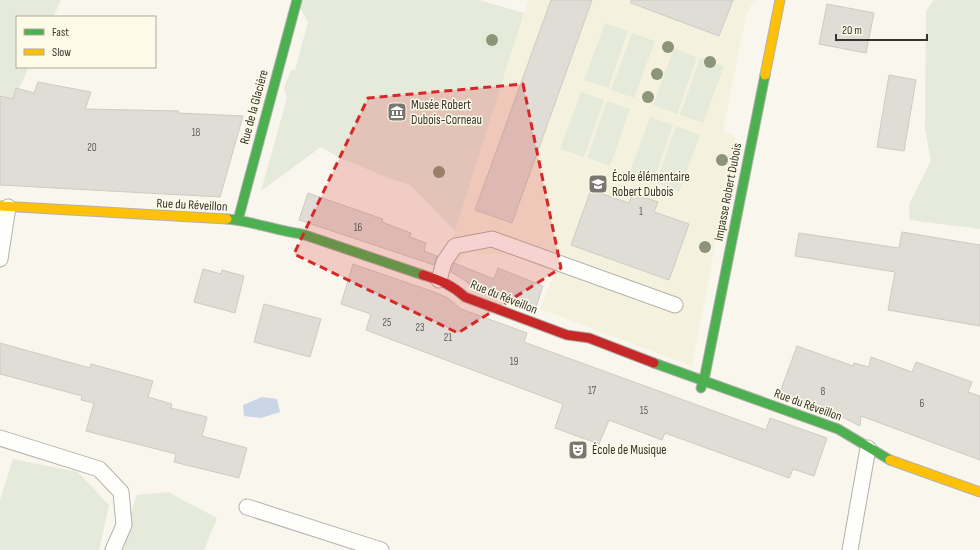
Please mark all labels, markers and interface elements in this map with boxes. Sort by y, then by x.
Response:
legend [16,16,156,68]
scale bar [836,16,927,42]
text: 20 m [842,23,862,38]
text: Fast [52,25,69,40]
text: Slow [52,45,71,60]
street label: Rue de la Glacière [236,68,272,146]
place label: Musée Robert Dubois-Corneau [411,97,482,128]
museum icon: Musée Robert Dubois-Corneau [386,101,408,123]
house number: 18 [192,126,201,139]
house number: 20 [87,141,97,154]
street label: Impasse Robert Dubois [711,141,745,242]
place label: École élémentaire Robert Dubois [612,169,690,200]
school or university icon: École élémentaire Robert Dubois [587,173,609,195]
street label: Rue du Réveillon [156,195,228,215]
house number: 1 [639,205,643,218]
house number: 16 [354,221,363,234]
street label: Rue du Réveillon [468,276,540,318]
house number: 25 [383,316,391,329]
house number: 23 [415,321,425,334]
house number: 21 [444,331,452,344]
house number: 19 [510,355,518,368]
house number: 17 [588,384,597,397]
street label: Rue du Réveillon [772,385,844,425]
house number: 8 [821,385,826,398]
house number: 6 [920,397,925,410]
house number: 15 [640,404,648,417]
theatre icon: École de Musique [567,439,589,461]
place label: École de Musique [592,442,667,458]

